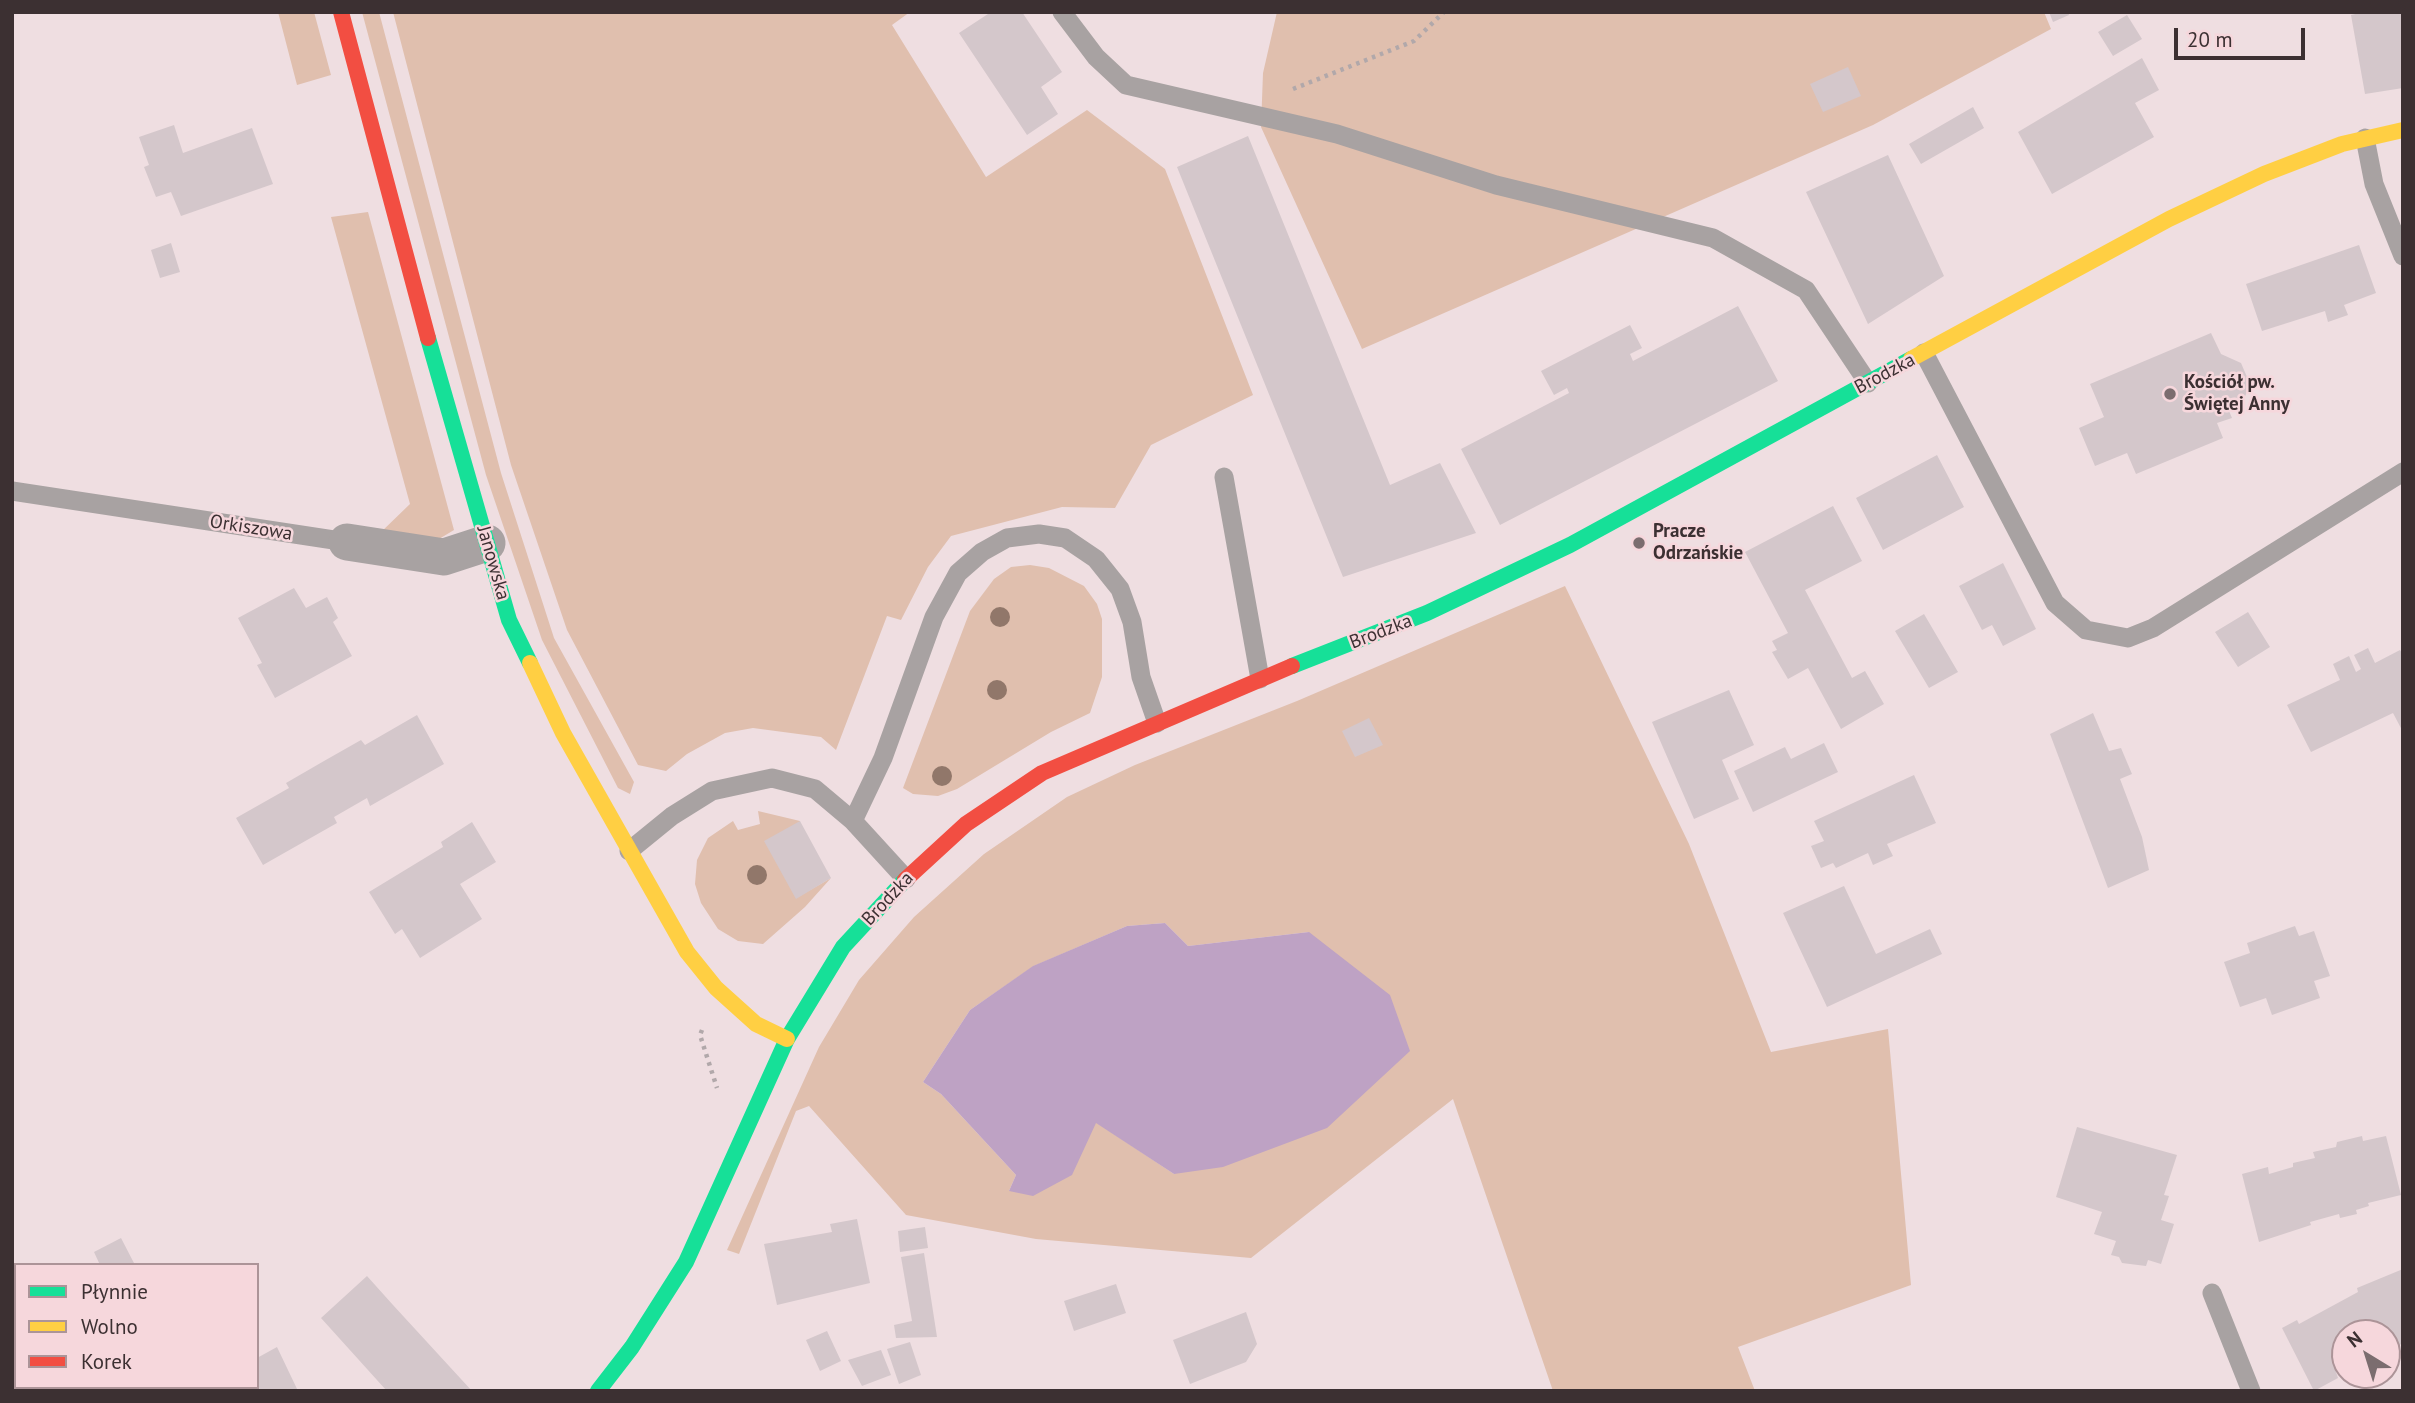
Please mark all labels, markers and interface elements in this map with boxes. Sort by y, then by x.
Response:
scale bar [2177,14,2308,58]
text: 20 m [2187,26,2233,53]
street label: Brodzka [1851,349,1919,399]
place label: Kościół pw. Świętej Anny [2184,372,2290,416]
marker: Kościół pw. Świętej Anny [2162,386,2178,402]
street label: Orkiszowa [208,510,294,546]
place label: Pracze Odrzańskie [1653,521,1743,565]
street label: Janowska [472,523,514,603]
marker: Pracze Odrzańskie [1631,535,1647,551]
street label: Brodzka [1347,610,1415,654]
street label: Brodzka [858,867,918,931]
legend [14,1263,259,1389]
text: Płynnie [81,1278,148,1305]
text: Wolno [81,1313,138,1340]
north arrow [2331,1319,2401,1389]
text: N [2342,1326,2367,1352]
text: Korek [81,1348,132,1375]

